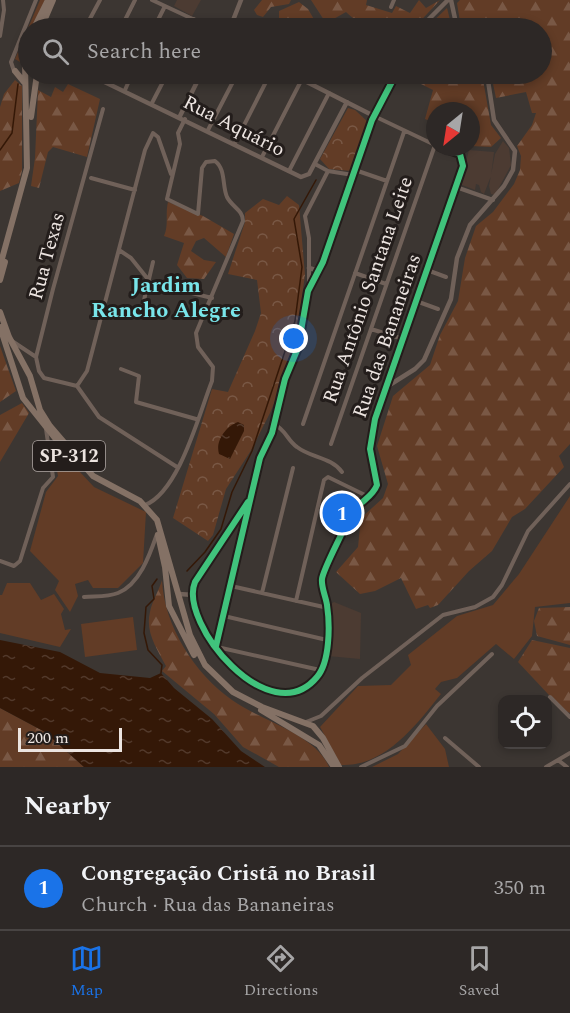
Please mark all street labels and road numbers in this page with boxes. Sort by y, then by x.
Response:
street label: Rua Aquário [178,87,290,165]
street label: Rua Antônio Santana Leite [315,172,421,408]
street label: Rua Texas [21,209,73,303]
street label: Rua das Bananeiras [345,250,429,422]
road number: SP-312 [33,441,105,471]

